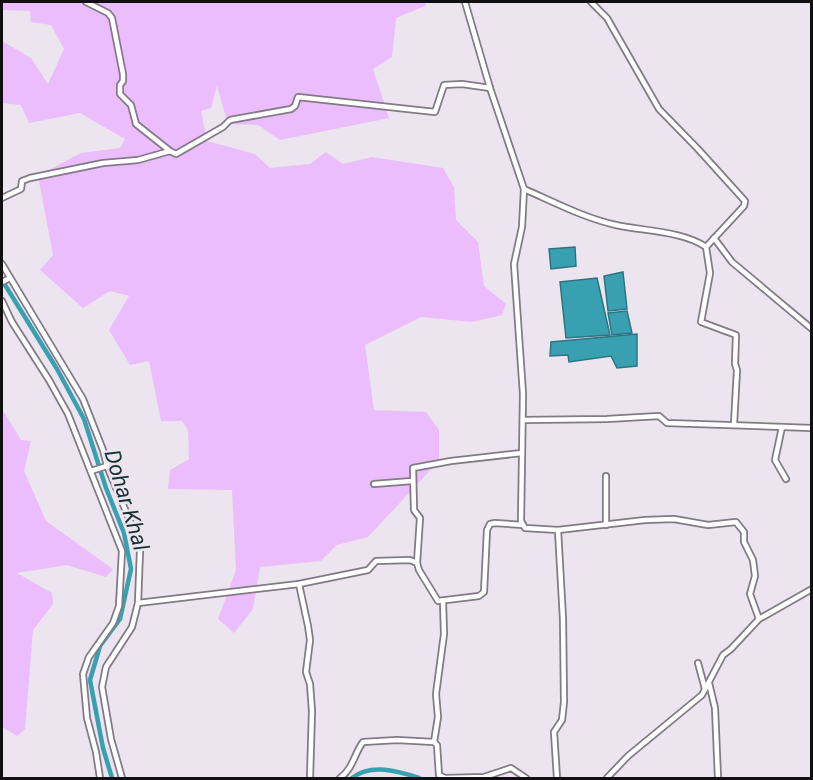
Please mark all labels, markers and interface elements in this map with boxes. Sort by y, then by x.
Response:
water label: Dohar Khal [99,447,154,554]

